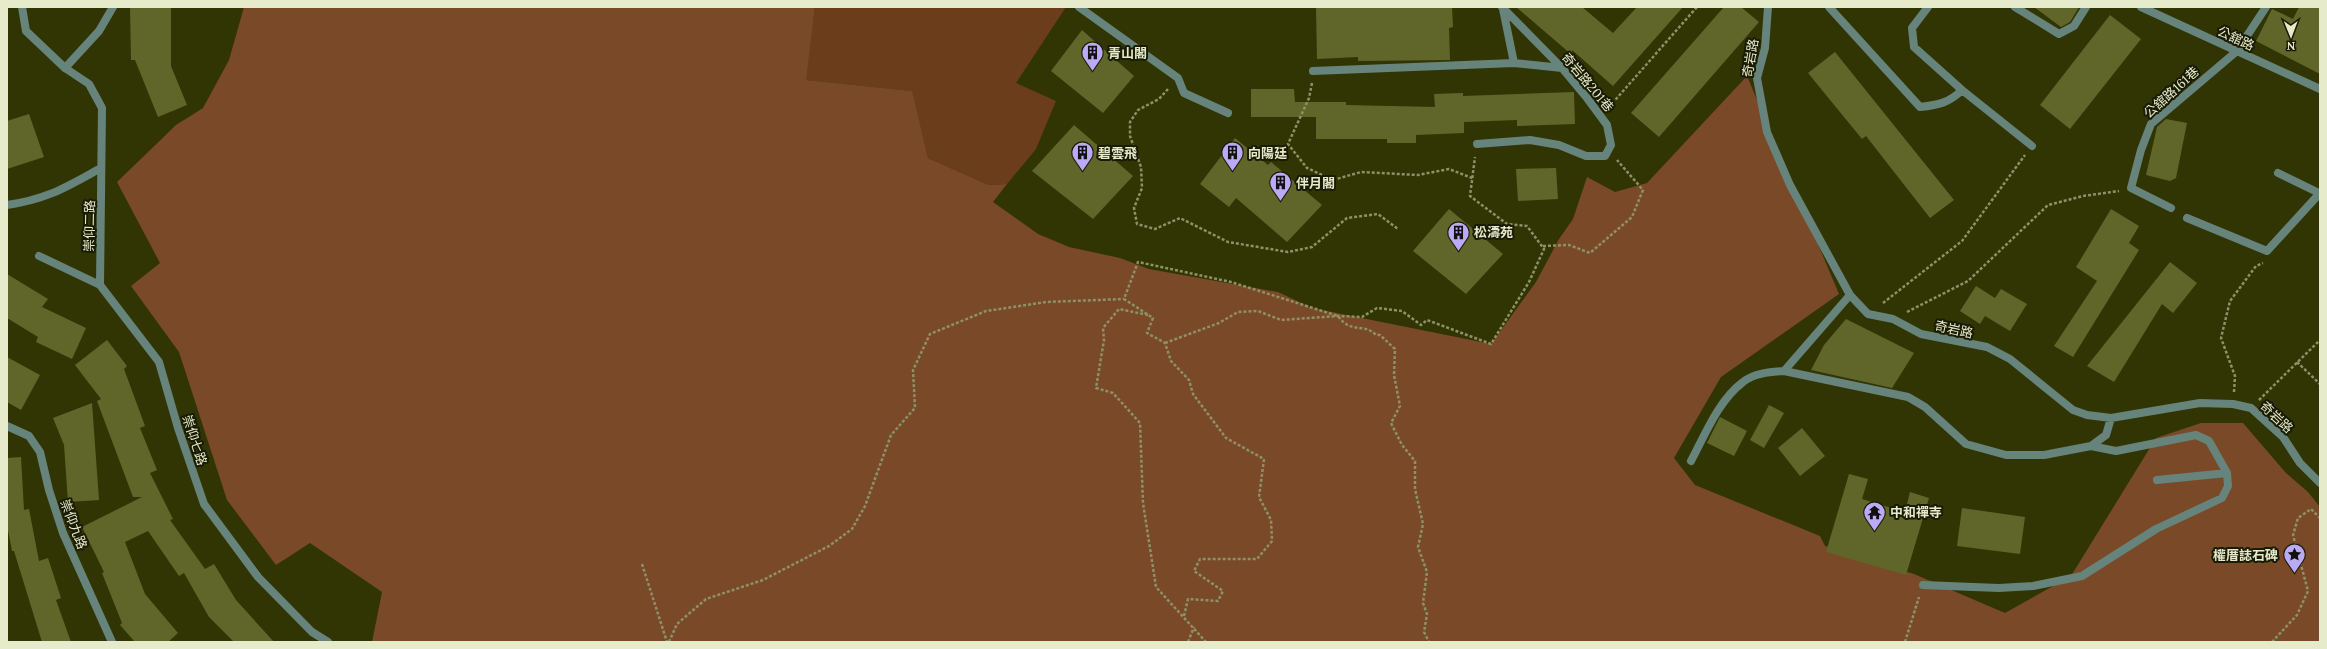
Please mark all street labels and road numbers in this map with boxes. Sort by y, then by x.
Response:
street label: 公舘路 [2215,23,2257,54]
street label: 奇岩路 [1739,37,1762,79]
street label: 奇岩路201巷 [1558,49,1617,115]
street label: 公舘路161巷 [2140,63,2203,122]
street label: 崇仰二路 [81,200,98,252]
street label: 奇岩路 [1933,317,1975,342]
street label: 奇岩路 [2257,398,2297,437]
street label: 崇仰七路 [178,413,211,468]
street label: 崇仰九路 [56,497,91,552]

